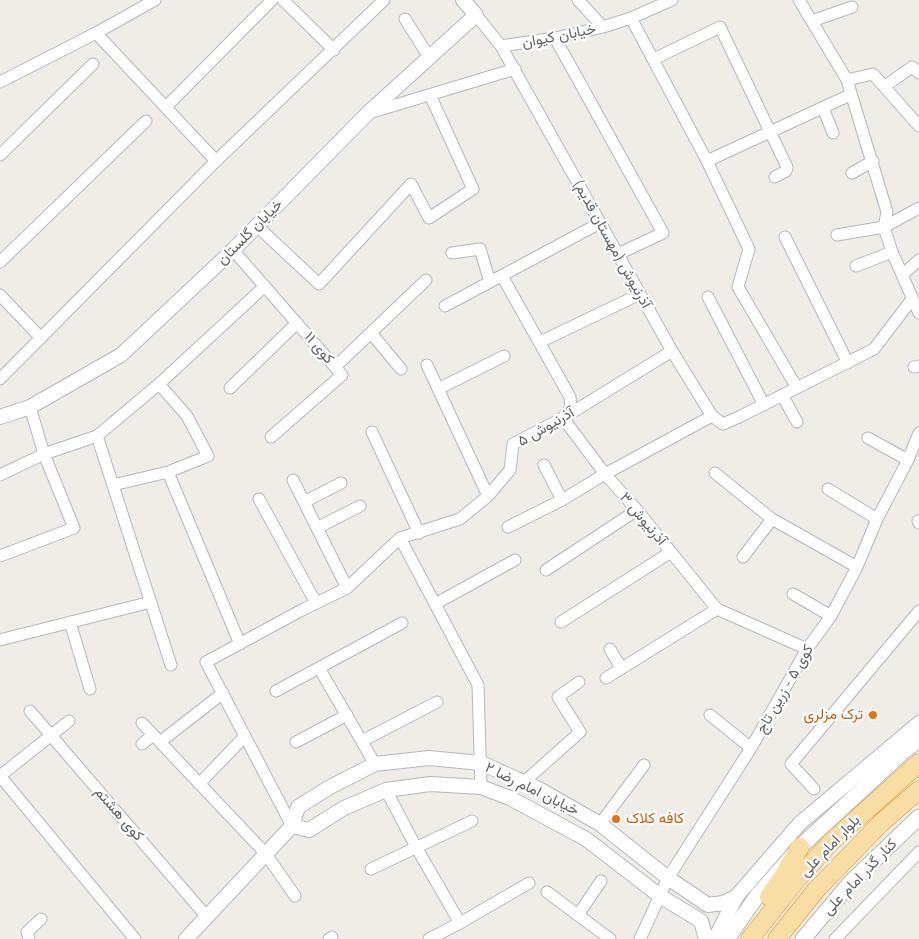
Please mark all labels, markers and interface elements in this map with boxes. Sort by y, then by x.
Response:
street label: خیابان کیوان [520,20,598,52]
street label: آذرنیوش (مهستان قدیم) [569,176,655,312]
street label: خیابان گلستان [213,195,287,269]
street label: کوی ۱۱ [300,328,338,368]
street label: آذرنیوش ۵ [514,404,578,450]
street label: آذرنیوش ۳ [616,489,670,549]
street label: کوی ۵ - زرین تاج [752,642,818,736]
place label: ترک مزلری [803,706,863,724]
marker: ترک مزلری [867,709,879,721]
street label: خیابان امام رضا ۲ [482,758,582,820]
street label: کوی هشتم [91,783,147,845]
place label: کافه کلاک [626,810,684,828]
street label: بلوار امام علی [796,811,864,881]
marker: کافه کلاک [610,813,622,825]
street label: کنار گذر امام علی [819,835,901,919]

